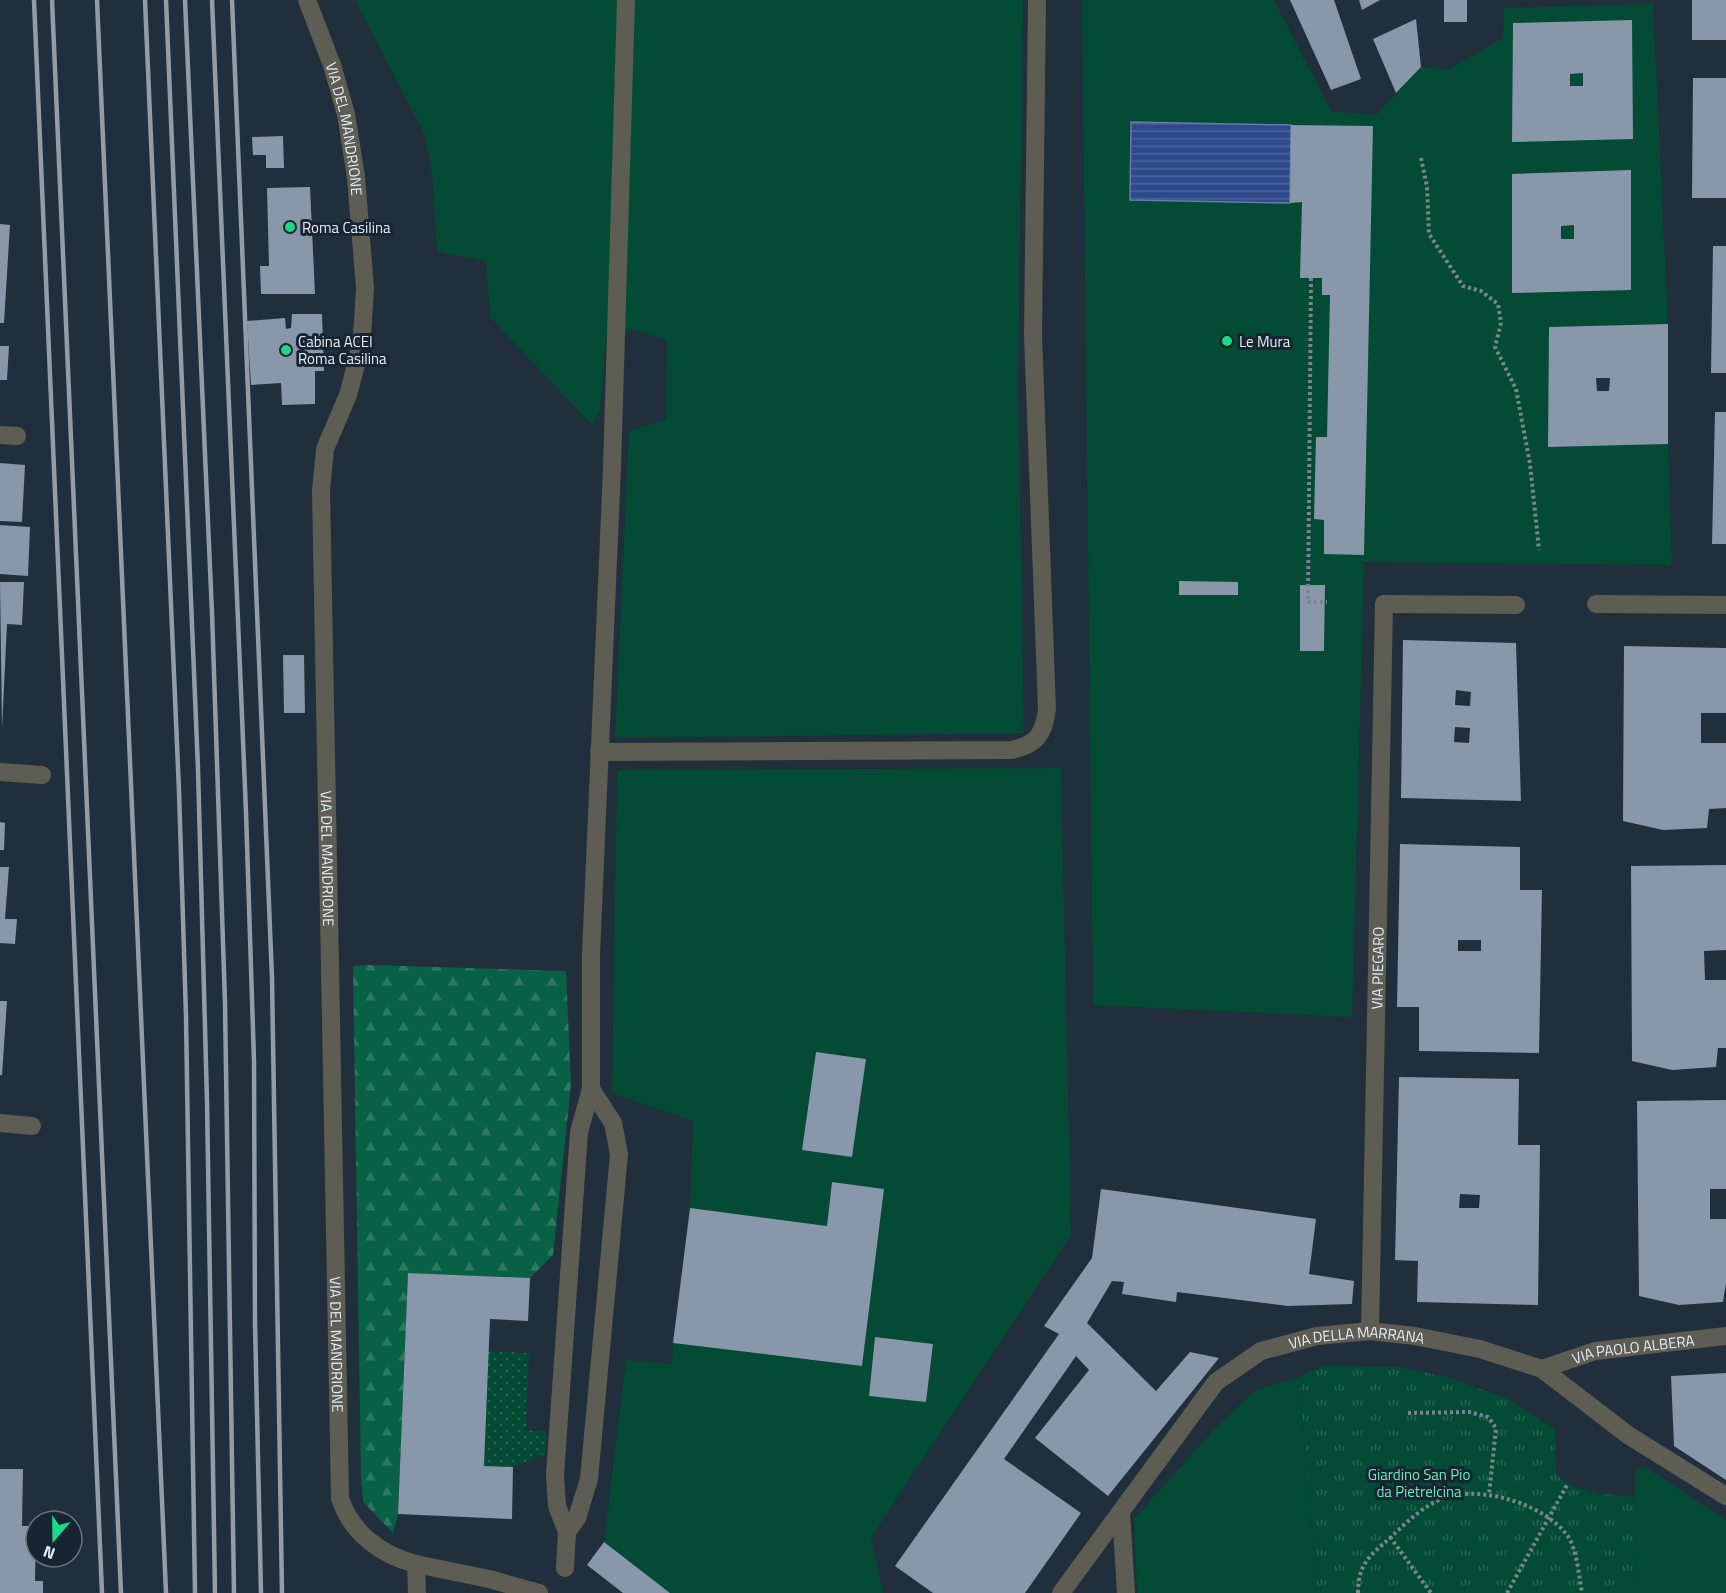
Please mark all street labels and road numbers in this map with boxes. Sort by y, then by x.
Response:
street label: VIA DEL MANDRIONE [320,59,369,196]
street label: VIA DEL MANDRIONE [315,790,341,927]
street label: VIA PIEGARO [1365,926,1389,1010]
street label: VIA DEL MANDRIONE [324,1276,350,1413]
street label: VIA DELLA MARRANA [1286,1320,1427,1355]
street label: VIA PAOLO ALBERA [1569,1328,1696,1370]

